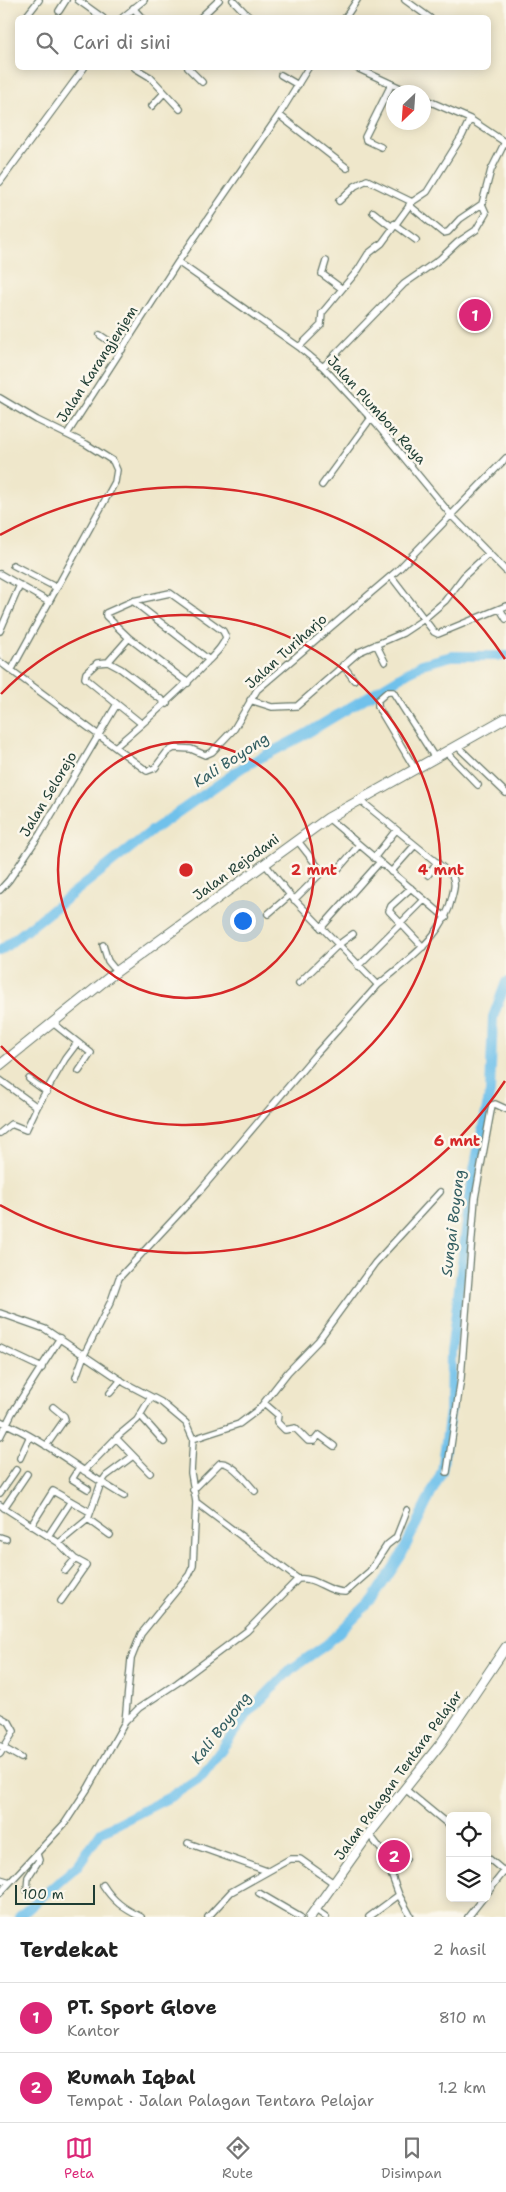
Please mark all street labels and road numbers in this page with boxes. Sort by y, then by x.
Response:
street label: Jalan Karangjenjem [53,302,141,426]
street label: Jalan Plumbon Raya [324,352,431,468]
street label: Jalan Turiharjo [241,610,331,692]
street label: Jalan Selorejo [15,748,81,840]
street label: Jalan Rejodani [189,830,283,904]
street label: Jalan Palagan Tentara Pelajar [330,1686,466,1864]

